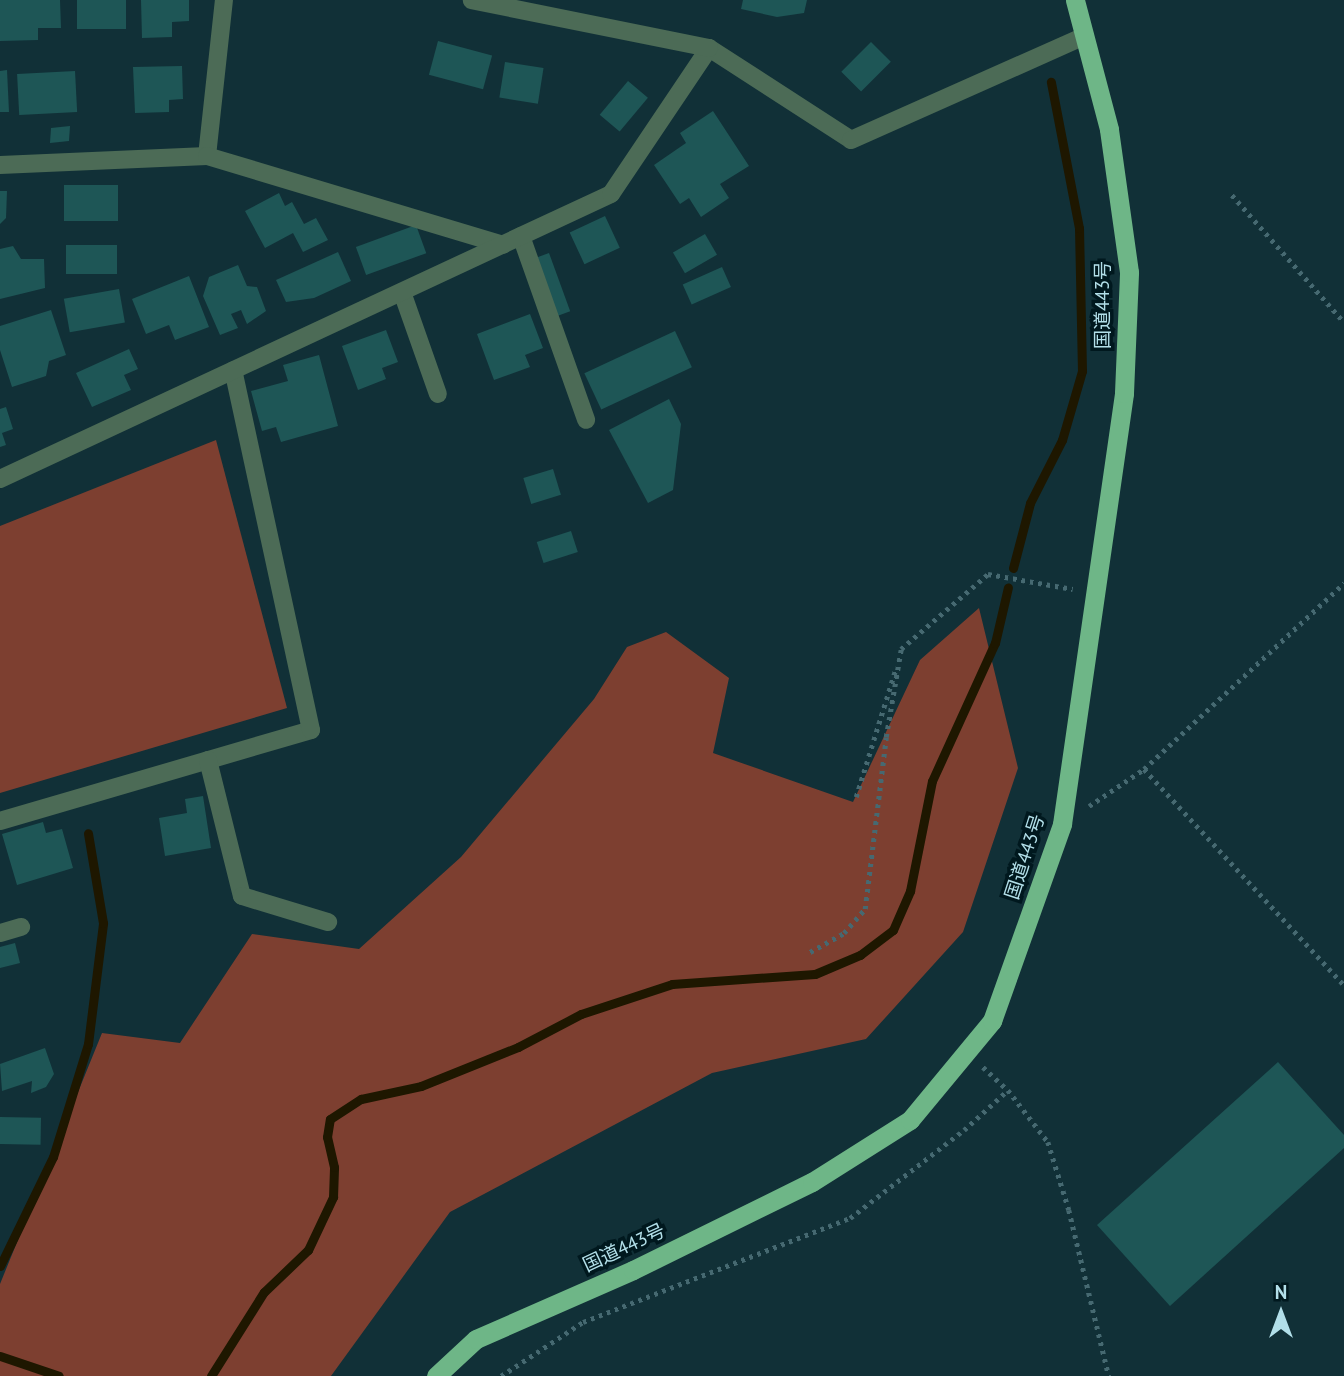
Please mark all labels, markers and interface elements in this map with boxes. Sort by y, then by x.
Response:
street label: 国道443号 [1092,261,1114,349]
street label: 国道443号 [1001,812,1049,902]
street label: 国道443号 [579,1219,669,1277]
north arrow [1246,1278,1316,1348]
text: N [1275,1280,1287,1304]

